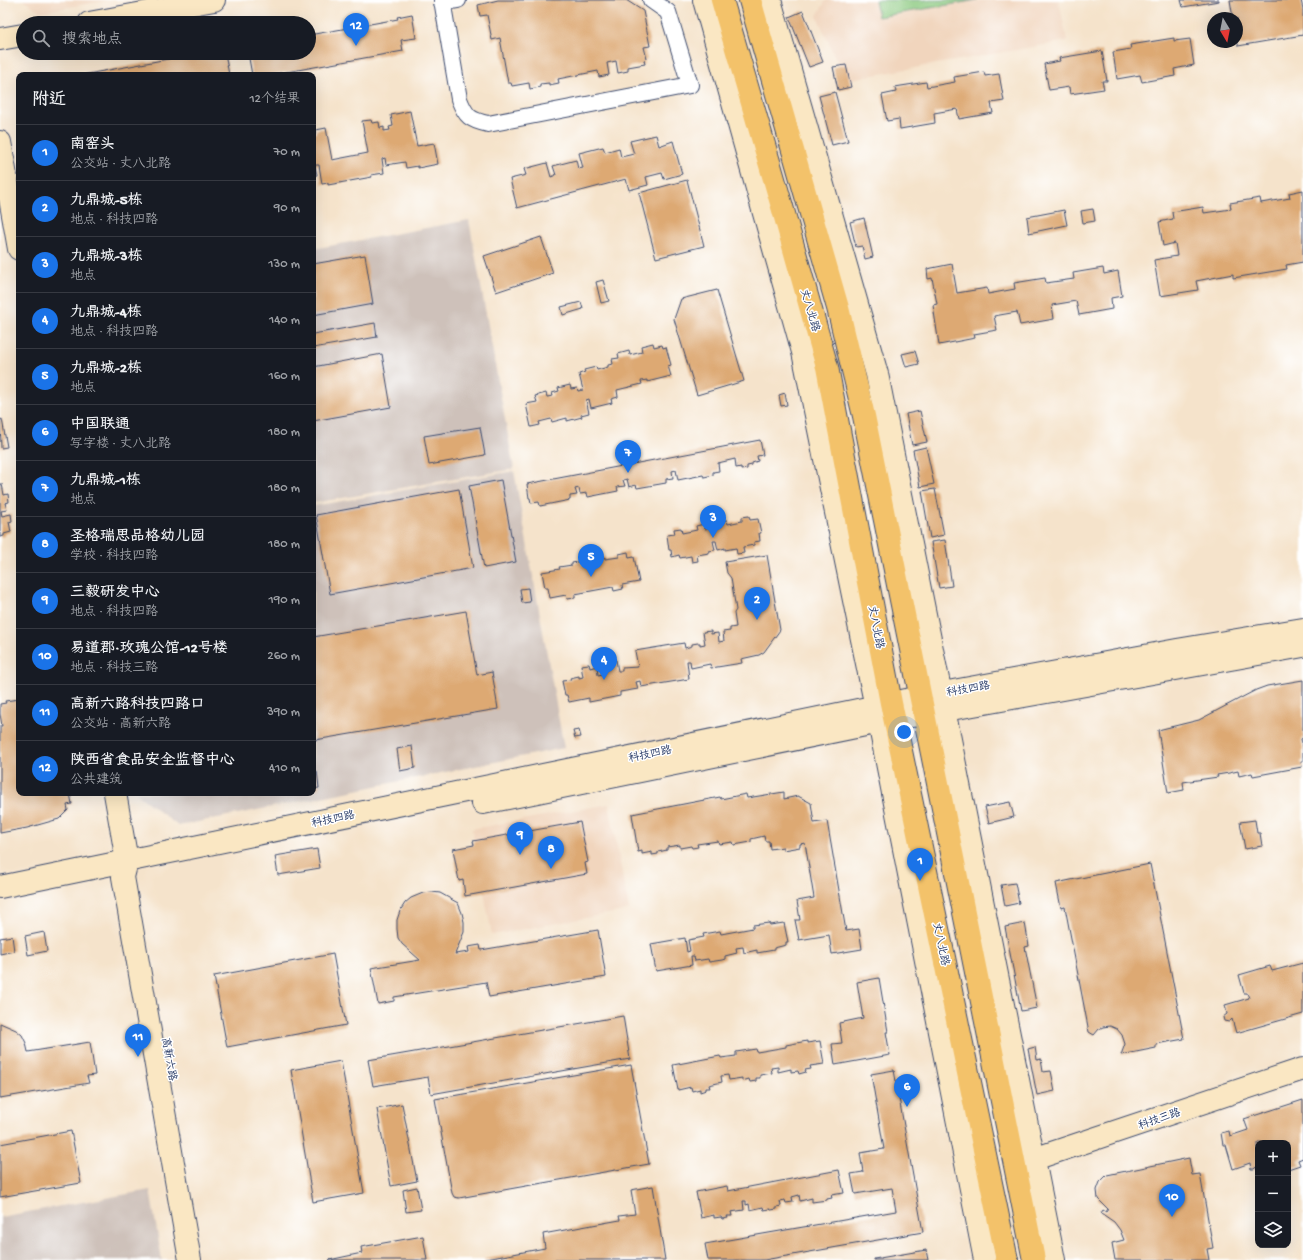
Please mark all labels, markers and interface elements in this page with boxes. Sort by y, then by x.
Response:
north arrow [1207,12,1243,48]
pin: 12 [343,13,369,46]
search box [16,16,316,60]
icon: search [30,27,52,49]
text: 搜索地点 [62,31,122,49]
text: 附近 [32,91,66,111]
text: 12个结果 [249,92,300,107]
text: 南窑头 [70,136,115,154]
text: 1 [42,145,48,160]
text: 70 m [274,145,300,160]
text: 公交站 · 丈八北路 [70,157,171,172]
text: 九鼎城-5栋 [70,192,143,210]
text: 2 [42,201,48,216]
text: 90 m [274,201,300,216]
text: 地点 · 科技四路 [70,213,158,228]
text: 九鼎城-3栋 [70,248,143,266]
text: 3 [42,257,48,272]
text: 130 m [268,257,300,272]
text: 地点 [70,269,96,284]
street label: 丈八北路 [797,287,822,333]
text: 九鼎城-4栋 [70,304,142,322]
text: 4 [42,313,48,328]
text: 140 m [269,313,300,328]
text: 地点 · 科技四路 [70,325,158,340]
text: 九鼎城-2栋 [70,360,142,378]
text: 5 [42,369,48,384]
text: 160 m [268,369,300,384]
text: 地点 [70,381,96,396]
text: 中国联通 [70,416,130,434]
text: 6 [42,425,48,440]
text: 180 m [268,425,300,440]
text: 写字楼 · 丈八北路 [70,437,171,452]
pin: 7 [615,440,641,473]
text: 九鼎城-1栋 [70,472,141,490]
text: 7 [42,481,48,496]
text: 180 m [268,481,300,496]
text: 地点 [70,493,96,508]
pin: 3 [700,505,726,538]
text: 圣格瑞思品格幼儿园 [70,528,205,546]
text: 8 [41,537,49,552]
text: 180 m [268,537,300,552]
pin: 5 [578,544,604,577]
text: 学校 · 科技四路 [70,549,158,564]
text: 三毅研发中心 [70,584,160,602]
pin: 2 [744,587,770,620]
text: 9 [42,593,48,608]
text: 190 m [269,593,300,608]
street label: 丈八北路 [865,604,886,650]
text: 地点 · 科技四路 [70,605,158,620]
text: 易道郡·玫瑰公馆-12号楼 [70,640,228,658]
pin: 4 [591,647,617,680]
text: 10 [39,649,51,664]
text: 260 m [267,649,300,664]
text: 地点 · 科技三路 [70,661,158,676]
street label: 科技四路 [945,679,991,700]
text: 高新六路科技四路口 [70,696,205,714]
text: 11 [40,705,50,720]
text: 390 m [267,705,300,720]
text: 公交站 · 高新六路 [70,717,171,732]
your location [894,722,914,742]
street label: 科技四路 [627,744,673,765]
text: 陕西省食品安全监督中心 [70,752,235,770]
text: 12 [39,761,51,776]
text: 410 m [269,761,300,776]
text: 公共建筑 [70,773,122,788]
street label: 科技四路 [310,809,356,830]
pin: 9 [507,822,533,855]
pin: 8 [538,836,564,869]
pin: 1 [907,848,933,881]
street label: 丈八北路 [930,921,951,967]
pin: 11 [125,1024,151,1057]
street label: 高新六路 [158,1036,179,1082]
pin: 6 [894,1074,920,1107]
street label: 科技三路 [1137,1106,1182,1133]
map controls [1255,1140,1291,1248]
button: + [1255,1140,1291,1176]
button: − [1255,1176,1291,1212]
pin: 10 [1159,1184,1185,1217]
button: layers [1255,1212,1291,1248]

